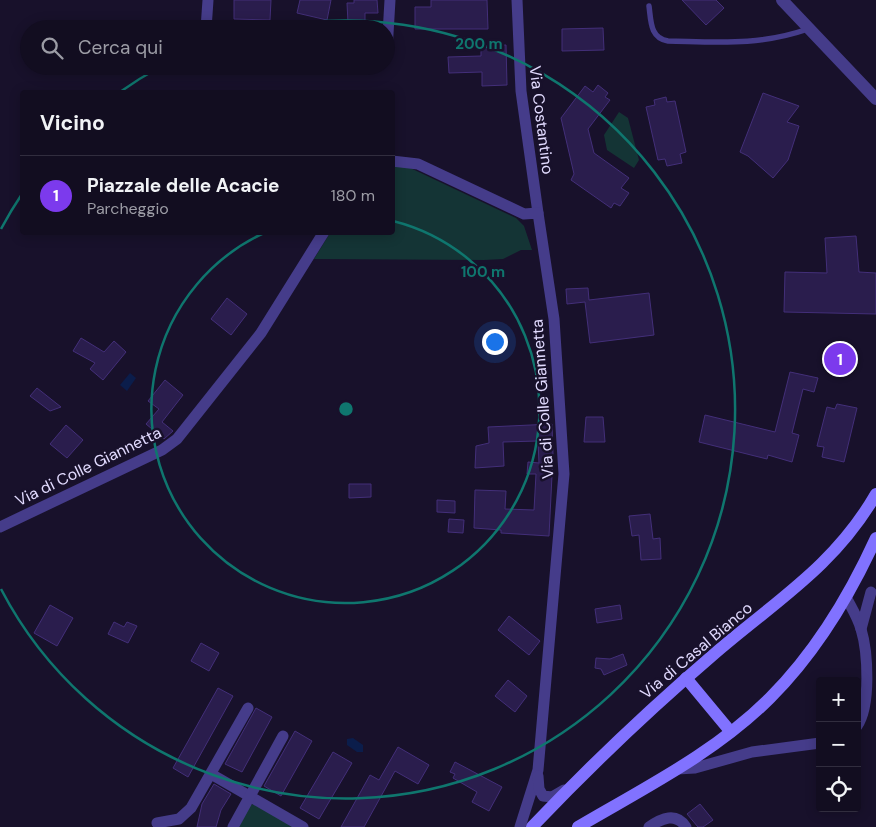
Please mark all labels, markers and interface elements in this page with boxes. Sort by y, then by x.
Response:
search box [20,20,395,75]
icon: search [38,34,66,62]
text: 200 m [455,34,503,54]
text: Cerca qui [78,35,163,60]
street label: Via Costantino [524,65,559,175]
text: Vicino [40,109,105,137]
text: Piazzale delle Acacie [87,173,280,198]
text: 1 [53,185,59,206]
text: 180 m [331,185,375,206]
text: Parcheggio [87,198,169,219]
text: 100 m [461,262,505,282]
street label: Via di Colle Giannetta [526,318,559,480]
your location [482,329,508,355]
pin: 1 [824,340,856,378]
centre of rings [337,400,355,418]
street label: Via di Colle Giannetta [12,422,165,511]
street label: Via di Casal Bianco [636,597,757,704]
map controls [816,677,861,812]
button: + [816,677,861,722]
button: − [816,722,861,767]
button: locate [816,767,861,812]

